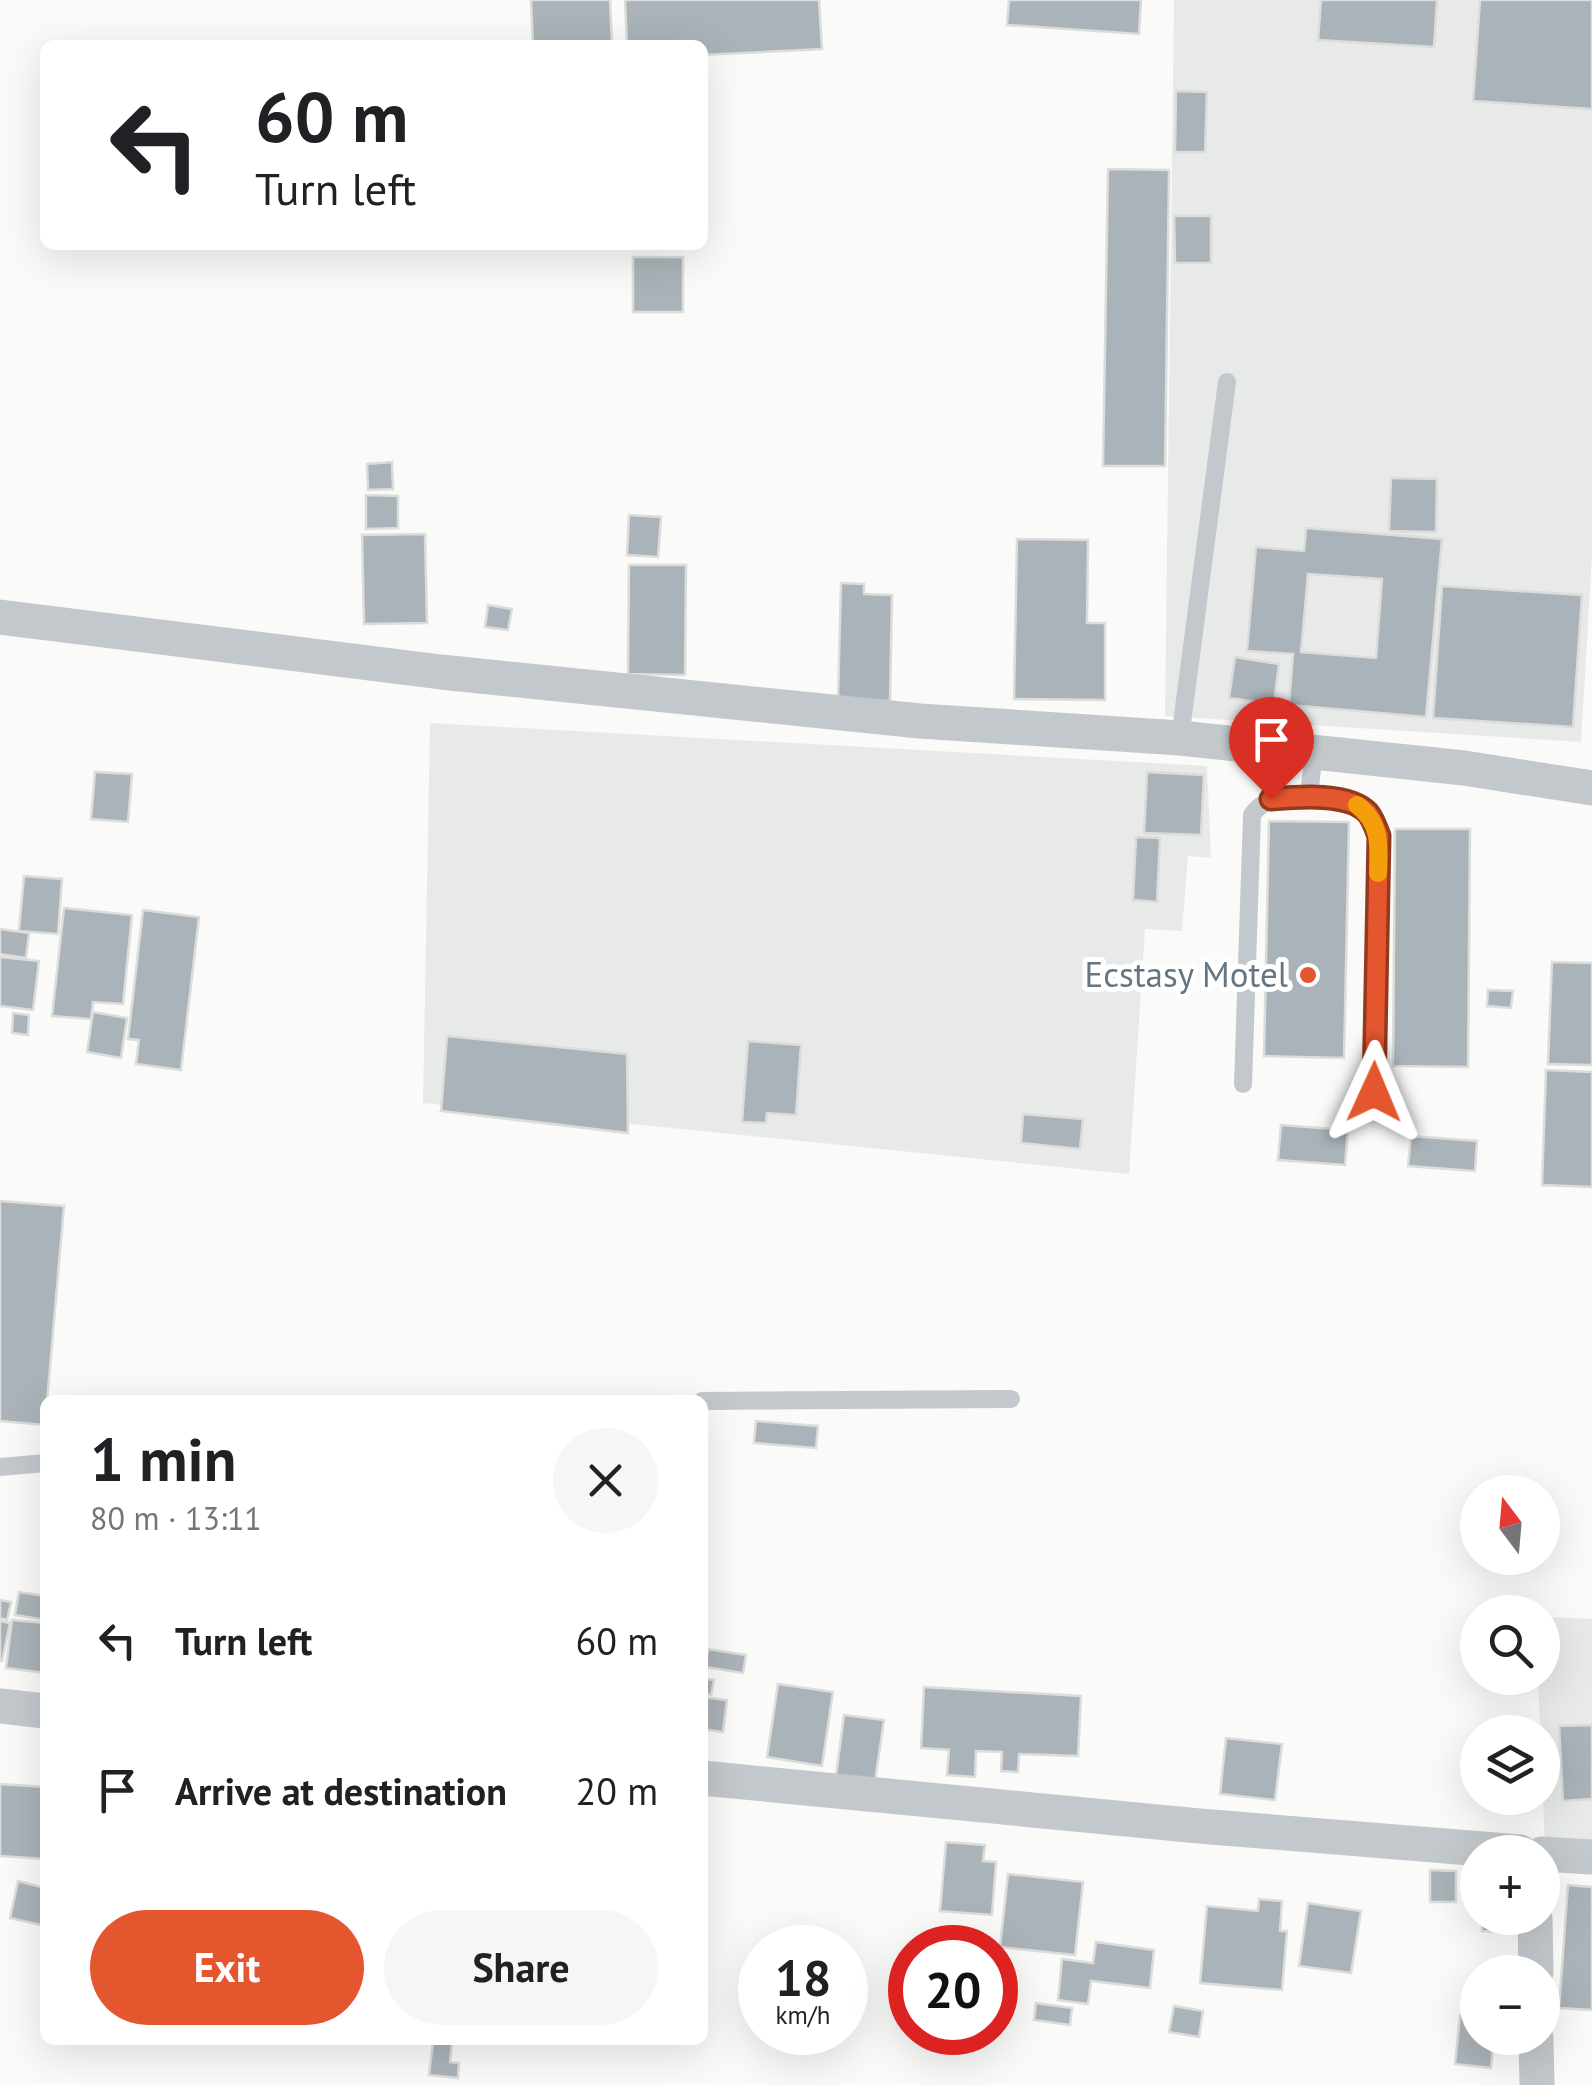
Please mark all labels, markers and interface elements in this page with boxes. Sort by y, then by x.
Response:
text: 60 m [255,71,408,161]
icon: left [90,80,220,210]
text: Turn left [255,159,416,217]
pin [1229,697,1314,800]
icon: arrive [1244,712,1299,767]
place label: Ecstasy Motel [1084,951,1288,997]
marker: Ecstasy Motel [1297,964,1319,986]
position arrow [1322,1040,1426,1144]
text: 1 min [90,1420,236,1498]
button: close [553,1428,658,1533]
north arrow [1460,1475,1560,1575]
map controls [1460,1475,1560,2055]
text: 80 m · 13:11 [90,1497,262,1539]
button: search [1460,1595,1560,1695]
icon: left [90,1613,145,1668]
text: Turn left [175,1616,312,1665]
text: 60 m [576,1616,658,1665]
button: layers [1460,1715,1560,1815]
icon: arrive [90,1763,145,1818]
text: Arrive at destination [175,1766,507,1815]
text: 20 m [576,1766,658,1815]
button: + [1460,1835,1560,1935]
button: Exit [90,1910,364,2025]
button: Share [384,1910,658,2025]
speed limit sign: 20 [888,1925,1018,2055]
text: 18 [775,1945,831,2010]
button: − [1460,1955,1560,2055]
text: km/h [776,1999,830,2031]

